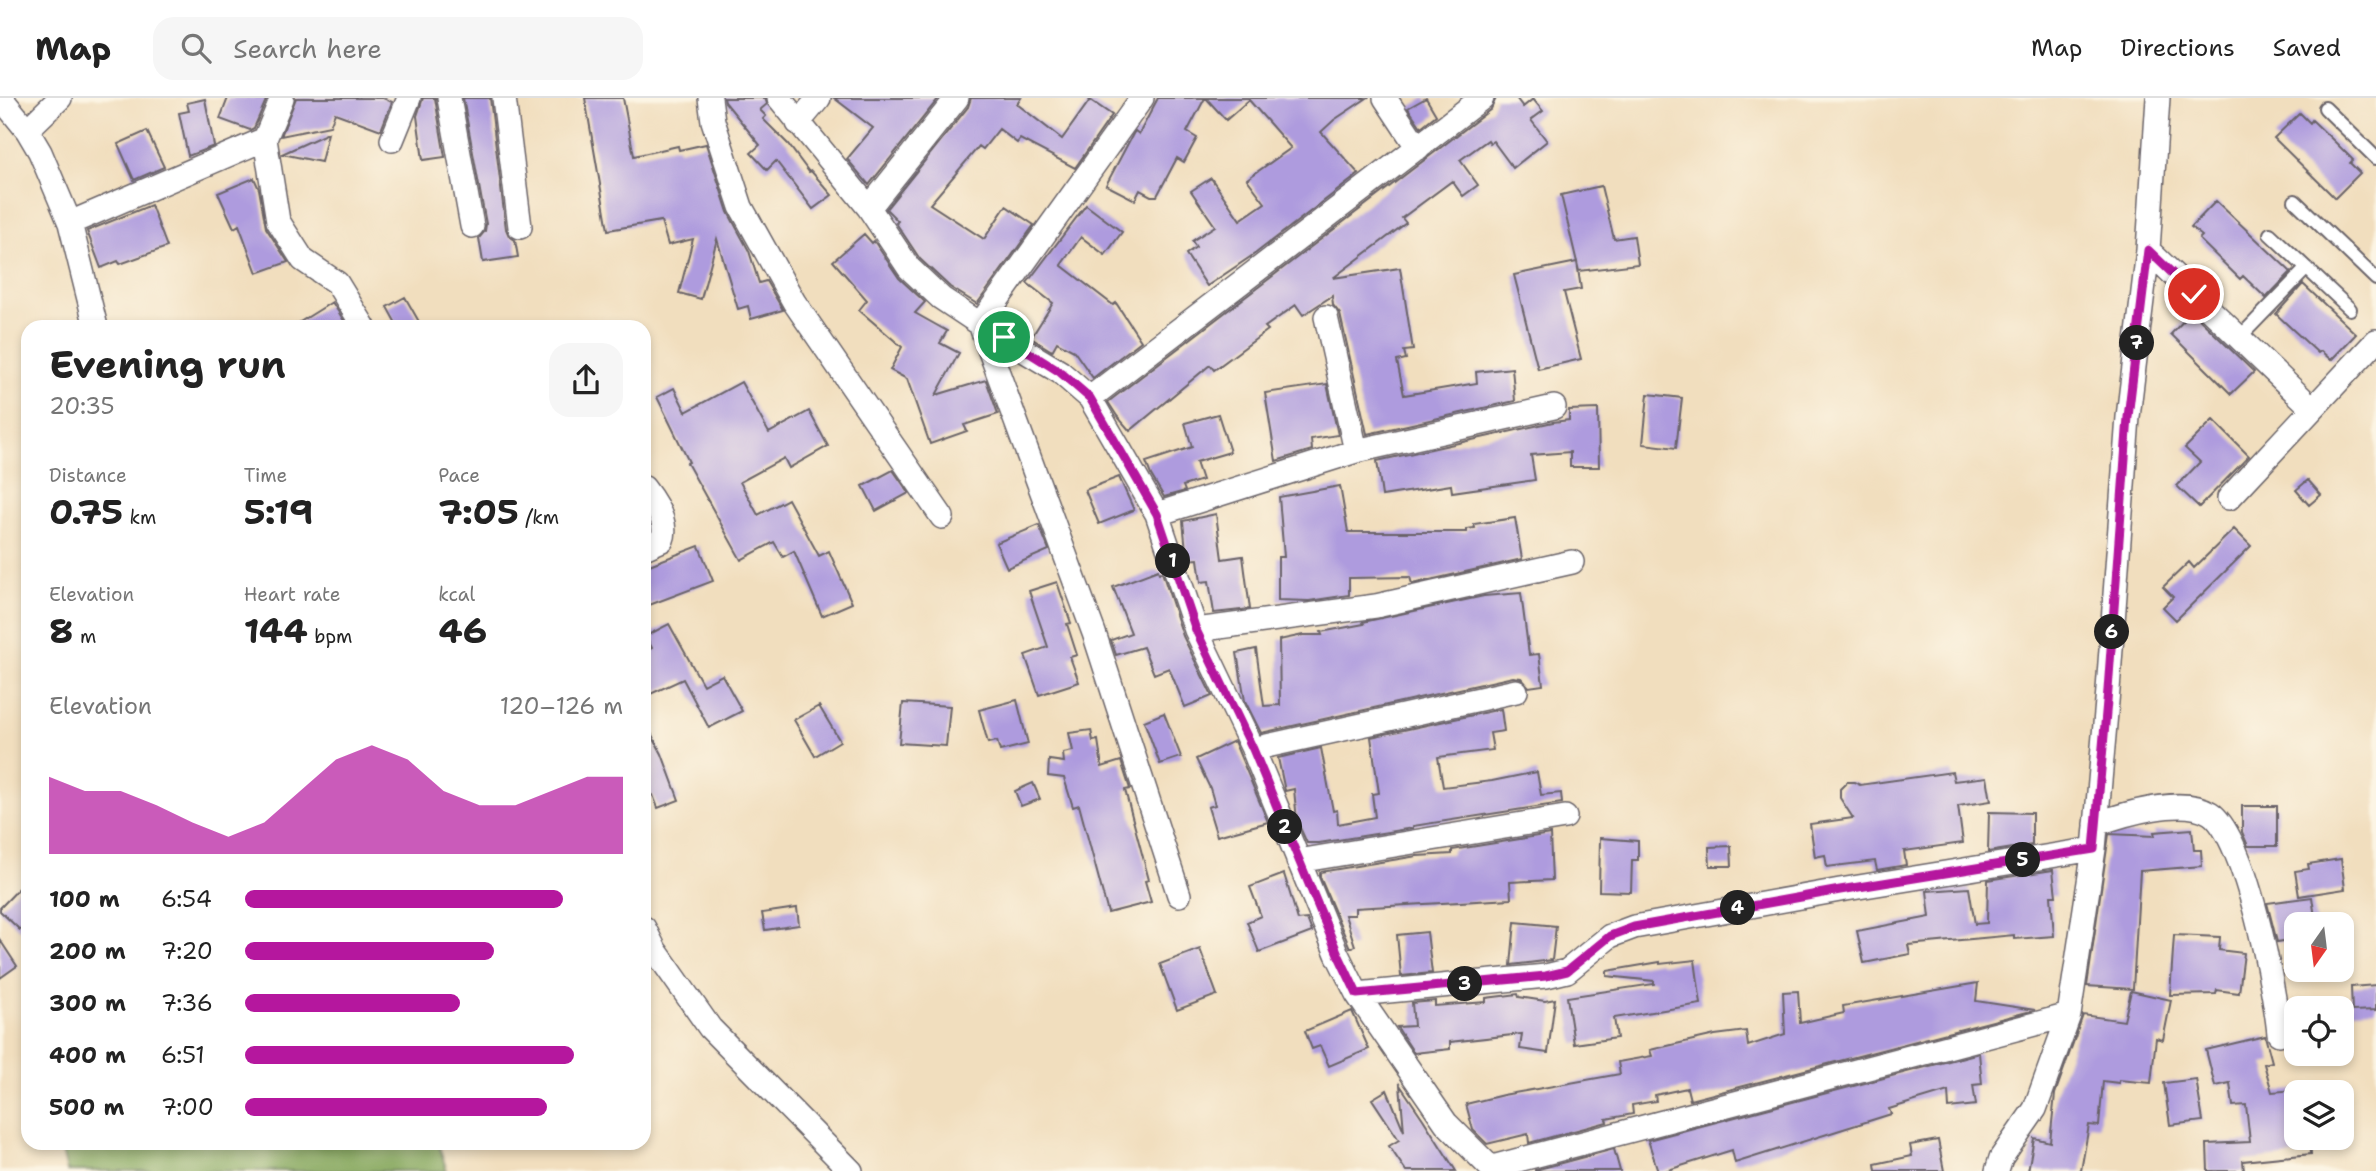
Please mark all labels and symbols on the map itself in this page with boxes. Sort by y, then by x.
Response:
pin [2164,264,2224,324]
pin [974,307,1034,367]
pin: 7 [2120,326,2154,360]
pin: 1 [1156,544,1190,578]
pin: 6 [2094,614,2130,650]
pin: 2 [1268,810,1302,844]
pin: 5 [2006,842,2040,878]
pin: 4 [1720,890,1756,926]
north arrow [2284,912,2354,982]
pin: 3 [1448,966,1482,1001]

